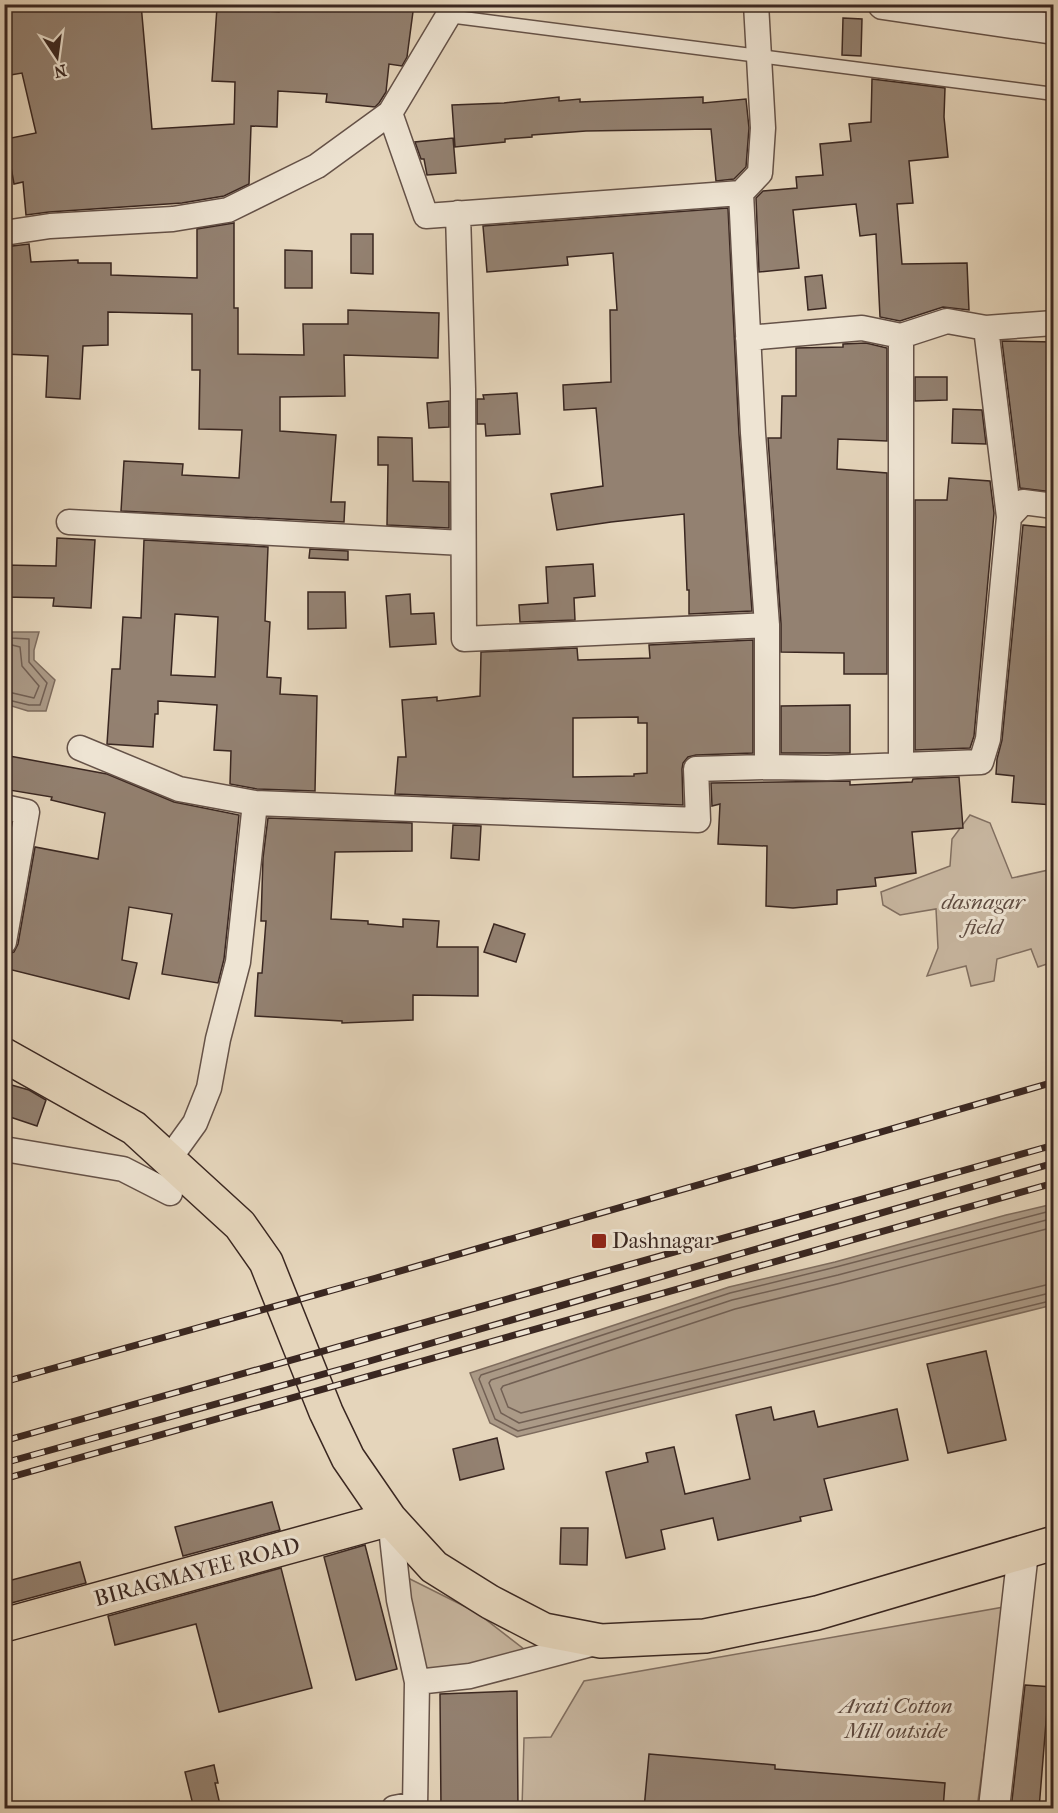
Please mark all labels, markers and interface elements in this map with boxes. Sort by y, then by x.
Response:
north arrow [27,27,87,87]
text: N [51,61,68,82]
park label: dasnagar field [941,889,1027,940]
place label: Dashnagar [612,1228,714,1254]
marker: Dashnagar [590,1232,608,1250]
street label: BIRAGMAYEE ROAD [91,1532,303,1612]
park label: Arati Cotton Mill outside [836,1693,953,1744]

